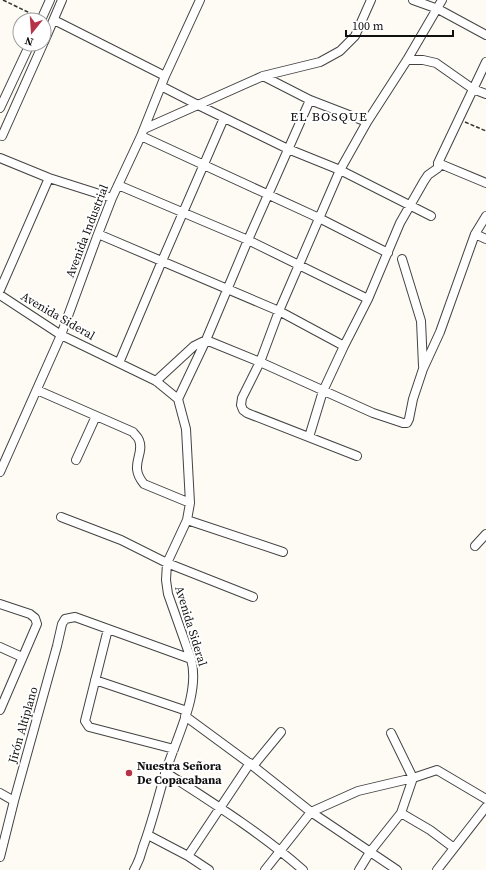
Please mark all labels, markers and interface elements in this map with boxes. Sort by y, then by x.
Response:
north arrow [12,12,52,52]
scale bar [346,12,453,38]
text: 100 m [352,18,384,34]
text: N [23,33,35,49]
district label: EL BOSQUE [290,108,368,125]
street label: Avenida Industrial [62,182,112,280]
street label: Avenida Sideral [18,288,98,344]
street label: Avenida Sideral [171,584,211,668]
street label: Jirón Altiplano [4,685,42,766]
place label: Nuestra Señora De Copacabana [137,758,222,788]
marker: Nuestra Señora De Copacabana [124,768,134,778]

